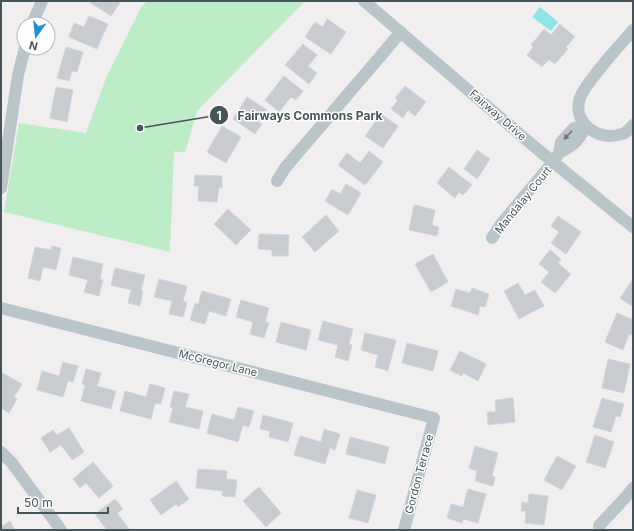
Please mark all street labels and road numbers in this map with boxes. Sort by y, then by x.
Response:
street label: Fairway Drive [467,86,529,144]
street label: Mandalay Court [492,163,555,236]
street label: McGregor Lane [177,346,259,380]
street label: Gordon Terrace [402,433,436,515]

